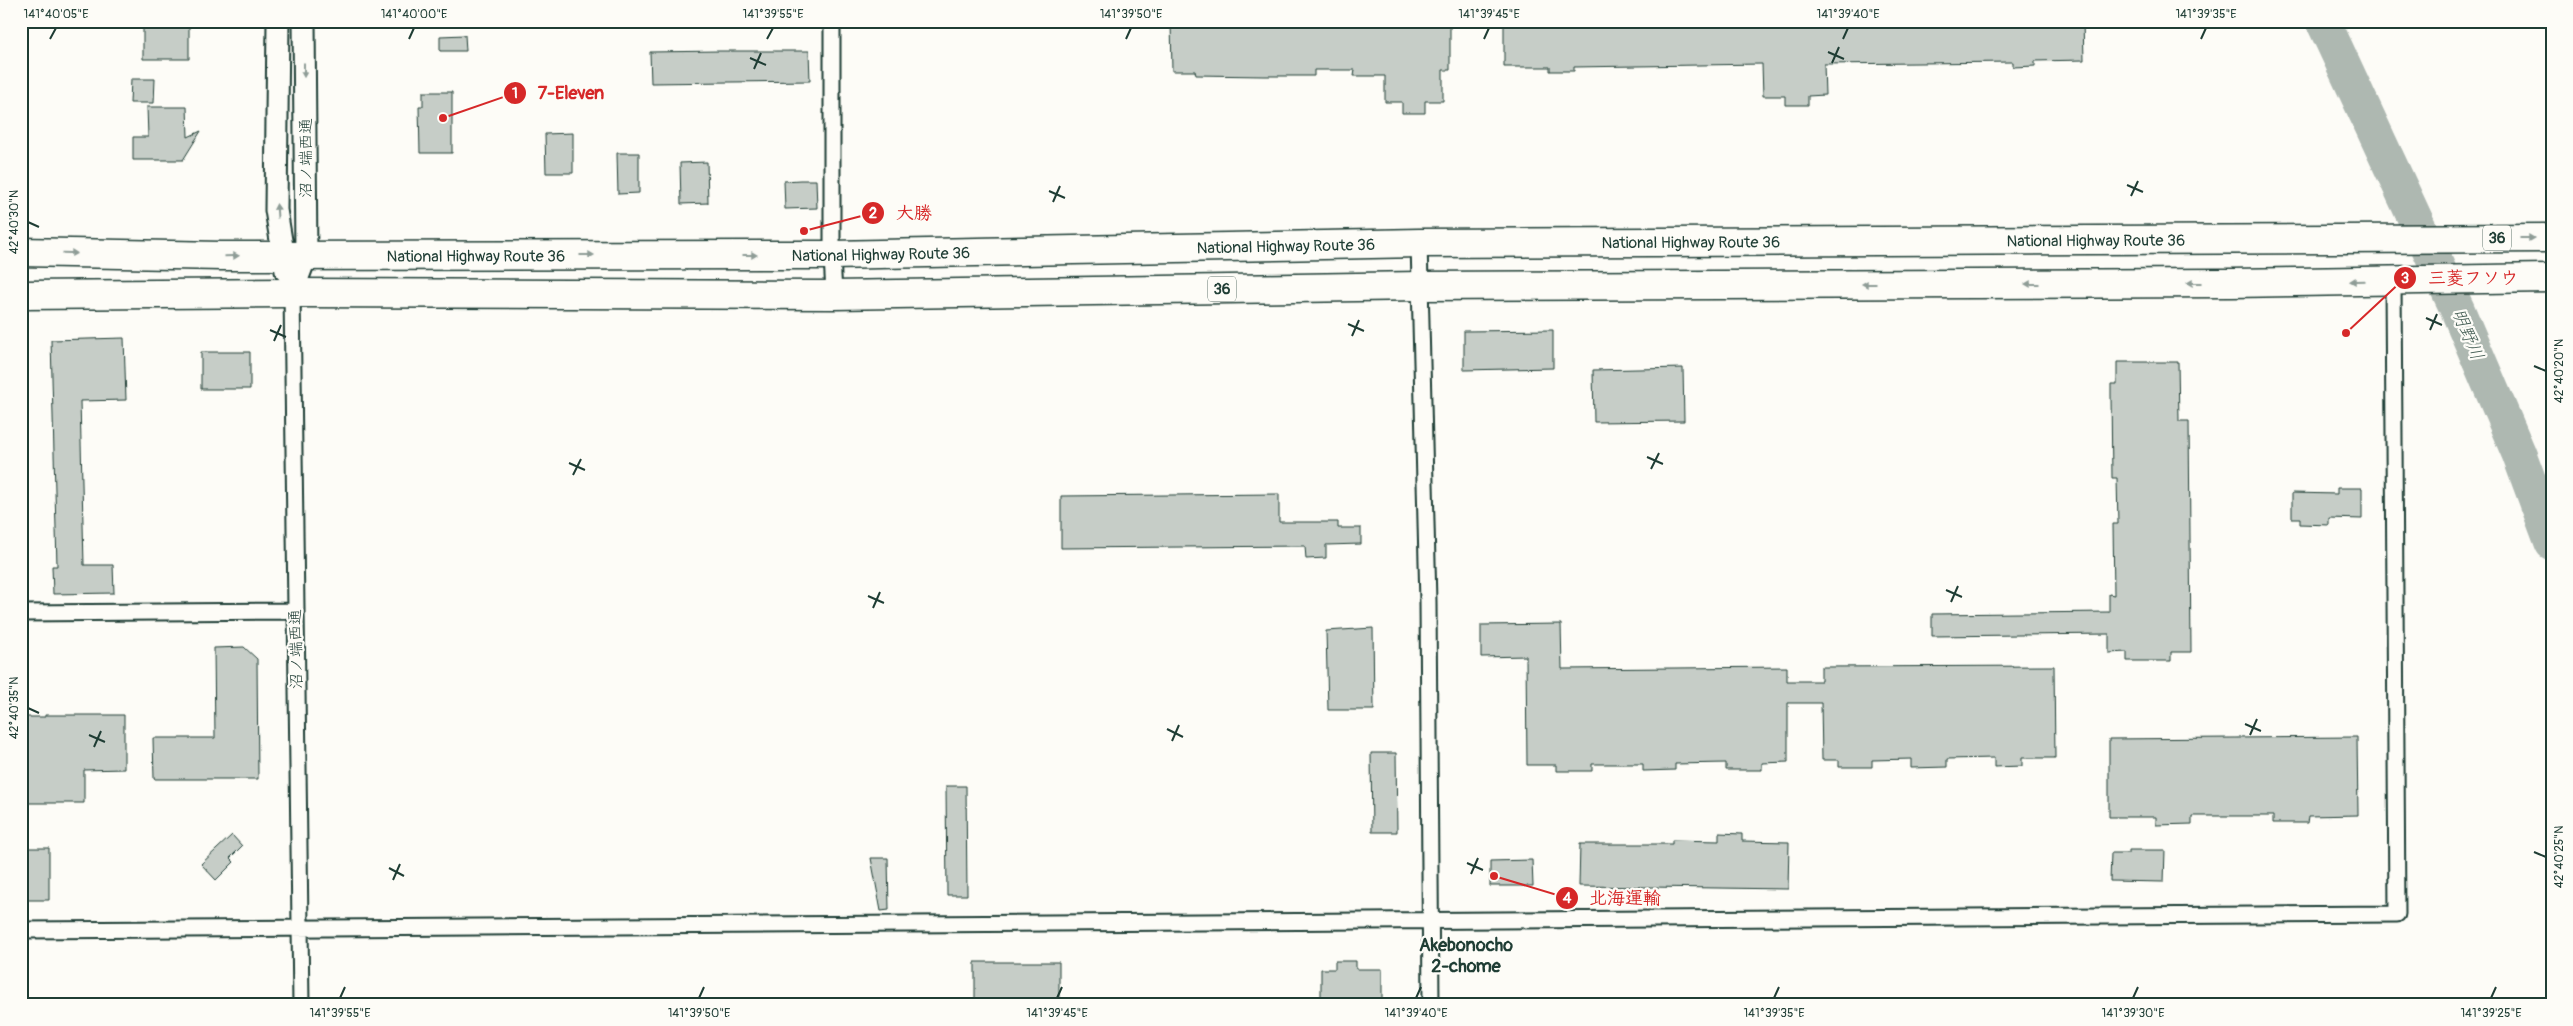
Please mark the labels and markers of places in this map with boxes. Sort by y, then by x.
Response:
callout: 7-Eleven [502,76,614,109]
callout: 大勝 [861,196,942,229]
callout: 三菱フソウ [2393,261,2528,294]
callout: 北海運輸 [1554,882,1671,915]

